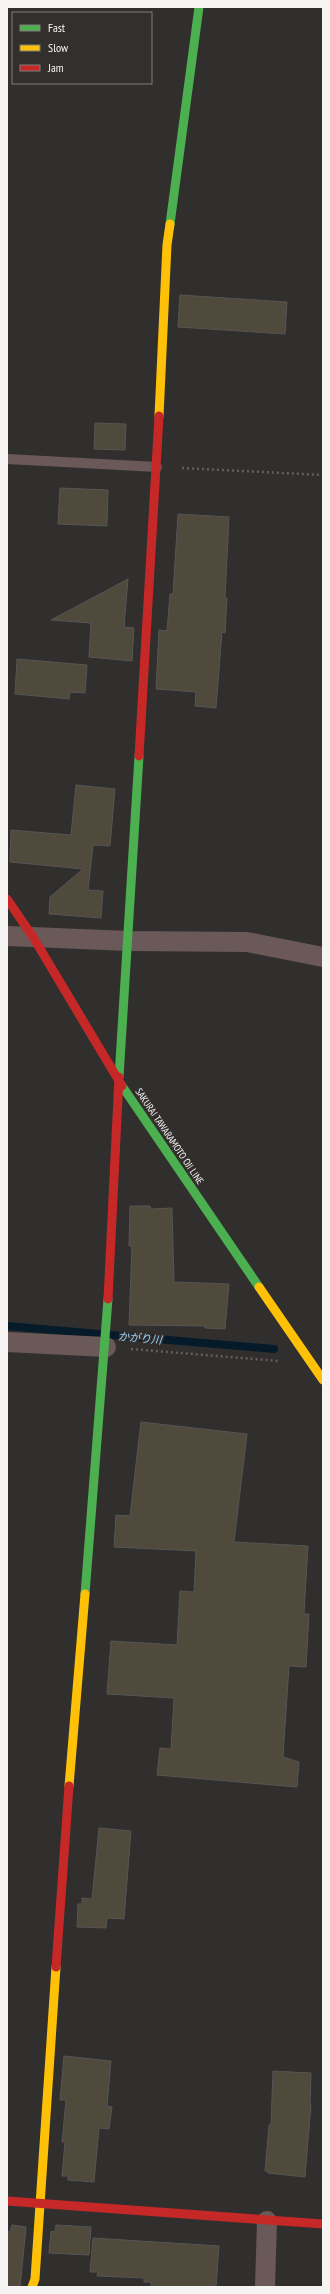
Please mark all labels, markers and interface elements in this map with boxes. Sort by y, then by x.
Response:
legend [12,12,152,84]
text: Fast [48,20,66,35]
text: Slow [48,40,69,55]
text: Jam [47,60,64,75]
street label: SAKURAI TAWARAMOTO OJI LINE [133,1086,207,1187]
water label: かがり川 [117,1329,164,1347]

